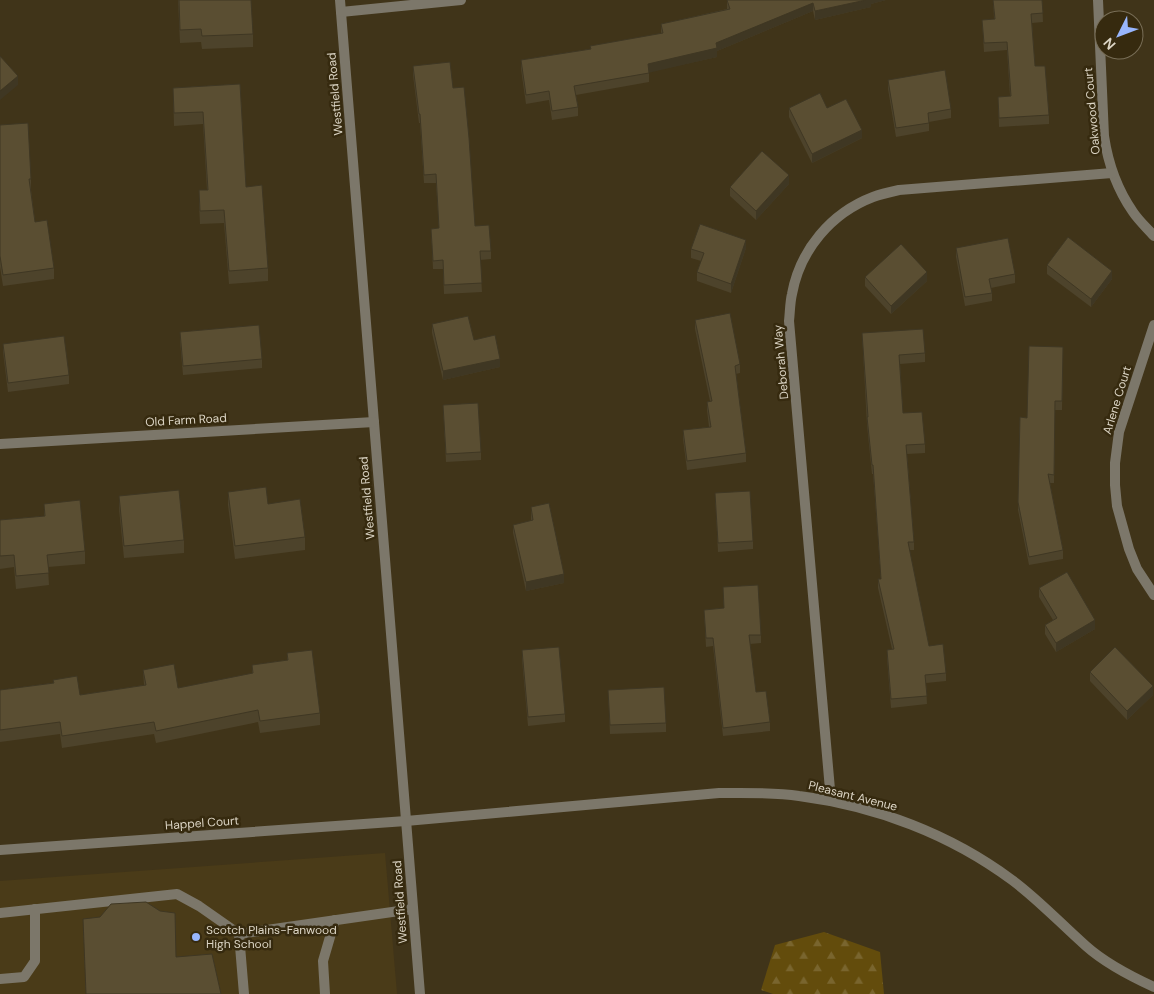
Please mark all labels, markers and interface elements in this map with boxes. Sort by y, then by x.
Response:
north arrow [1094,10,1144,60]
text: N [1099,34,1119,54]
street label: Westfield Road [323,52,347,136]
street label: Oakwood Court [1080,66,1104,155]
street label: Deborah Way [770,324,792,400]
street label: Arlene Court [1099,364,1135,436]
street label: Old Farm Road [145,410,227,430]
street label: Westfield Road [355,456,379,540]
street label: Pleasant Avenue [807,777,899,815]
street label: Happel Court [164,812,240,834]
street label: Westfield Road [389,860,411,944]
place label: Scotch Plains-Fanwood High School [206,922,337,952]
marker: Scotch Plains-Fanwood High School [190,931,202,943]

